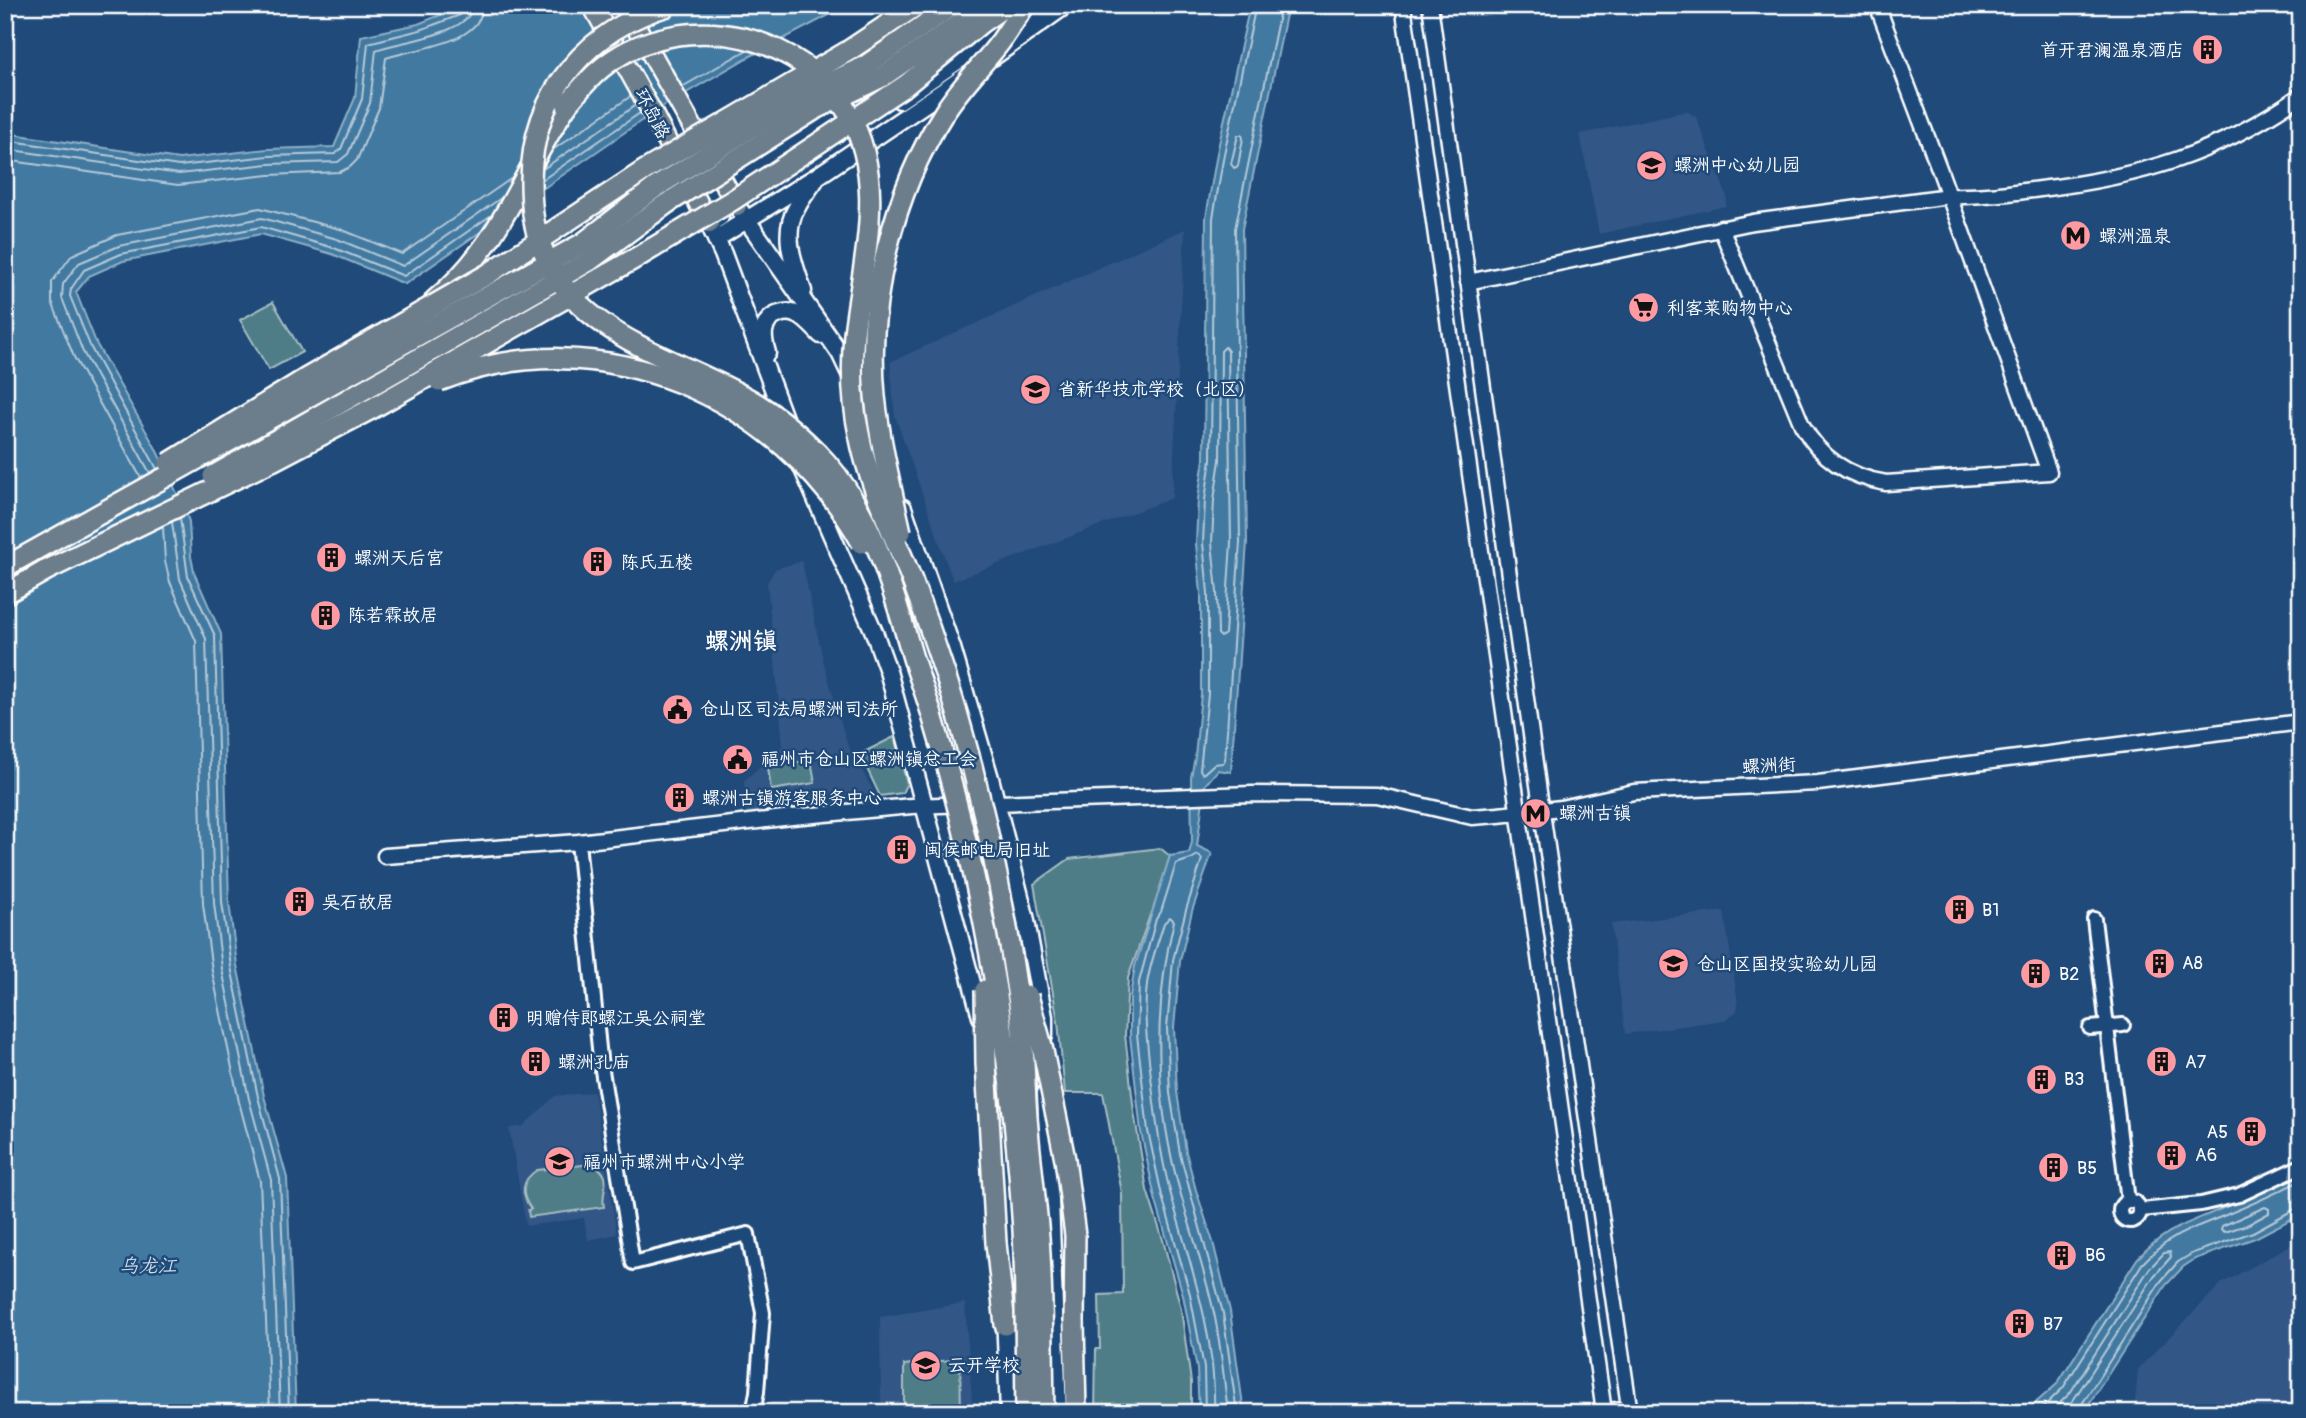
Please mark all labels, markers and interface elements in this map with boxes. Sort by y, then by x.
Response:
building icon: 首开君澜温泉酒店 [2190,33,2224,67]
place label: 首开君澜温泉酒店 [2040,39,2184,62]
street label: 环岛路 [629,85,675,143]
school or university icon: 螺洲中心幼儿园 [1634,148,1668,182]
place label: 螺洲中心幼儿园 [1674,154,1800,177]
metro station icon: 螺洲温泉 [2059,219,2093,253]
place label: 螺洲温泉 [2099,225,2171,248]
supermarket icon: 利客莱购物中心 [1627,291,1661,325]
place label: 利客莱购物中心 [1667,297,1793,320]
school or university icon: 省新华技术学校（北区） [1018,372,1052,406]
place label: 省新华技术学校（北区） [1058,378,1256,401]
building icon: 螺洲天后宫 [314,541,348,575]
building icon: 陈氏五楼 [581,545,615,579]
place label: 螺洲天后宫 [354,547,444,570]
place label: 陈氏五楼 [621,551,693,574]
building icon: 陈若霖故居 [308,598,342,632]
place label: 陈若霖故居 [348,604,438,627]
district label: 螺洲镇 [705,627,777,656]
public building icon: 仓山区司法局螺洲司法所 [660,692,694,726]
place label: 仓山区司法局螺洲司法所 [700,698,898,721]
public building icon: 福州市仓山区螺洲镇总工会 [721,742,755,776]
place label: 福州市仓山区螺洲镇总工会 [761,748,977,771]
street label: 螺洲街 [1741,753,1797,779]
building icon: 螺洲古镇游客服务中心 [662,781,696,815]
place label: 螺洲古镇游客服务中心 [702,787,882,810]
metro station icon: 螺洲古镇 [1519,796,1553,830]
place label: 螺洲古镇 [1559,802,1631,825]
building icon: 闽侯邮电局旧址 [884,833,918,867]
place label: 闽侯邮电局旧址 [924,839,1050,862]
building icon: 吴石故居 [282,885,316,919]
place label: 吴石故居 [322,891,394,914]
building icon: B1 [1942,893,1976,927]
place label: B1 [1982,899,1999,922]
building icon: A8 [2142,946,2176,980]
school or university icon: 仓山区国投实验幼儿园 [1657,947,1691,981]
place label: A8 [2182,952,2203,975]
place label: 仓山区国投实验幼儿园 [1697,953,1877,976]
building icon: B2 [2019,957,2053,991]
place label: B2 [2059,963,2079,986]
building icon: 明赠侍郎螺江吴公祠堂 [486,1001,520,1035]
place label: 明赠侍郎螺江吴公祠堂 [526,1007,706,1030]
building icon: 螺洲孔庙 [518,1045,552,1079]
building icon: A7 [2145,1045,2179,1079]
place label: 螺洲孔庙 [558,1051,630,1074]
place label: A7 [2185,1051,2207,1074]
building icon: B3 [2024,1062,2058,1096]
place label: B3 [2064,1068,2084,1091]
building icon: A5 [2234,1115,2268,1149]
place label: A5 [2207,1121,2228,1144]
building icon: A6 [2155,1138,2189,1172]
place label: A6 [2195,1144,2217,1167]
school or university icon: 福州市螺洲中心小学 [543,1145,577,1179]
place label: 福州市螺洲中心小学 [583,1151,745,1174]
building icon: B5 [2037,1151,2071,1185]
place label: B5 [2077,1157,2097,1180]
building icon: B6 [2045,1238,2079,1272]
place label: B6 [2085,1244,2106,1267]
water label: 乌龙江 [119,1254,177,1278]
building icon: B7 [2003,1307,2037,1341]
place label: B7 [2043,1313,2063,1336]
school or university icon: 云开学校 [908,1348,942,1382]
place label: 云开学校 [948,1354,1020,1377]

